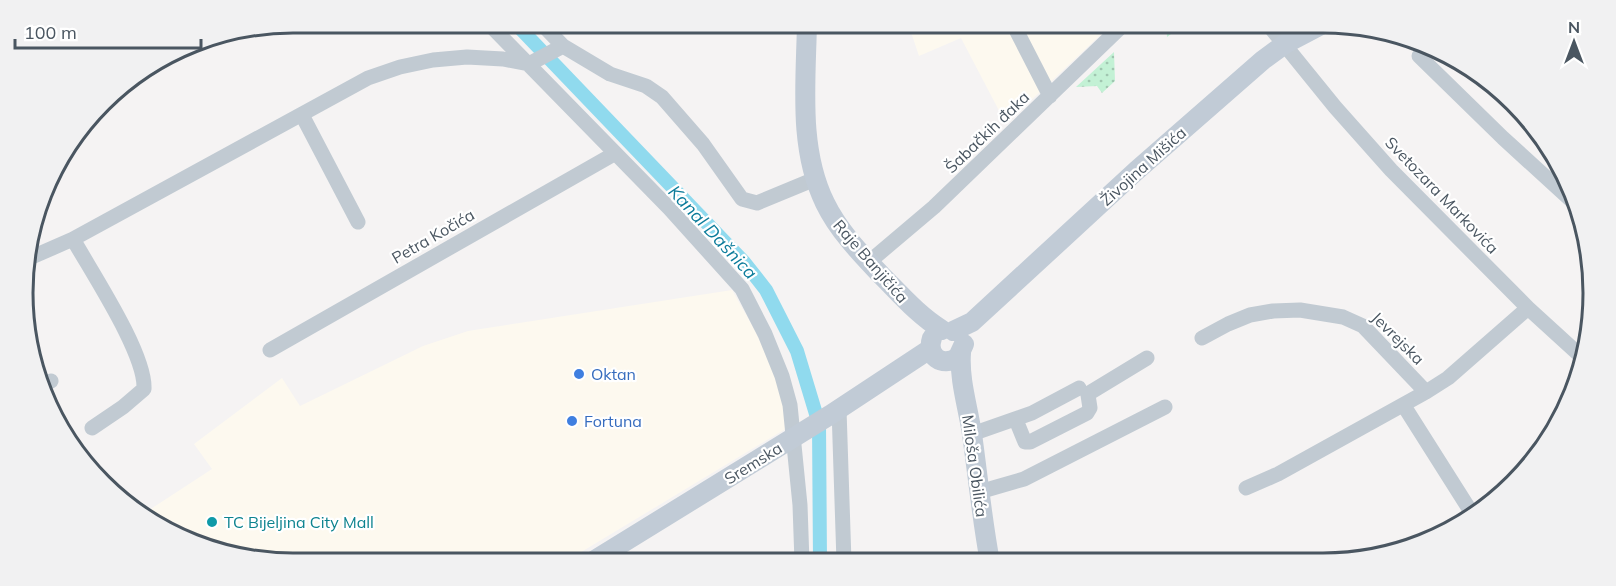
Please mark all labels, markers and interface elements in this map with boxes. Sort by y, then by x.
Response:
scale bar [15,12,201,50]
north arrow [1544,12,1604,72]
text: N [1568,17,1580,37]
text: 100 m [24,21,77,44]
street label: Šabačkih đaka [941,87,1033,177]
street label: Živojina Mišića [1096,122,1190,210]
street label: Svetozara Markovića [1381,132,1503,258]
water label: Kanal Dašnica [664,180,763,284]
street label: Petra Kočića [388,204,478,268]
street label: Raje Banjičića [829,215,913,307]
street label: Jevrejska [1367,307,1429,369]
place label: Oktan [591,364,636,384]
marker: Oktan [572,367,586,381]
place label: Fortuna [584,411,642,431]
marker: Fortuna [565,414,579,428]
street label: Miloša Obilića [958,414,992,518]
street label: Sremska [721,438,785,488]
place label: TC Bijeljina City Mall [224,512,374,532]
marker: TC Bijeljina City Mall [205,515,219,529]

